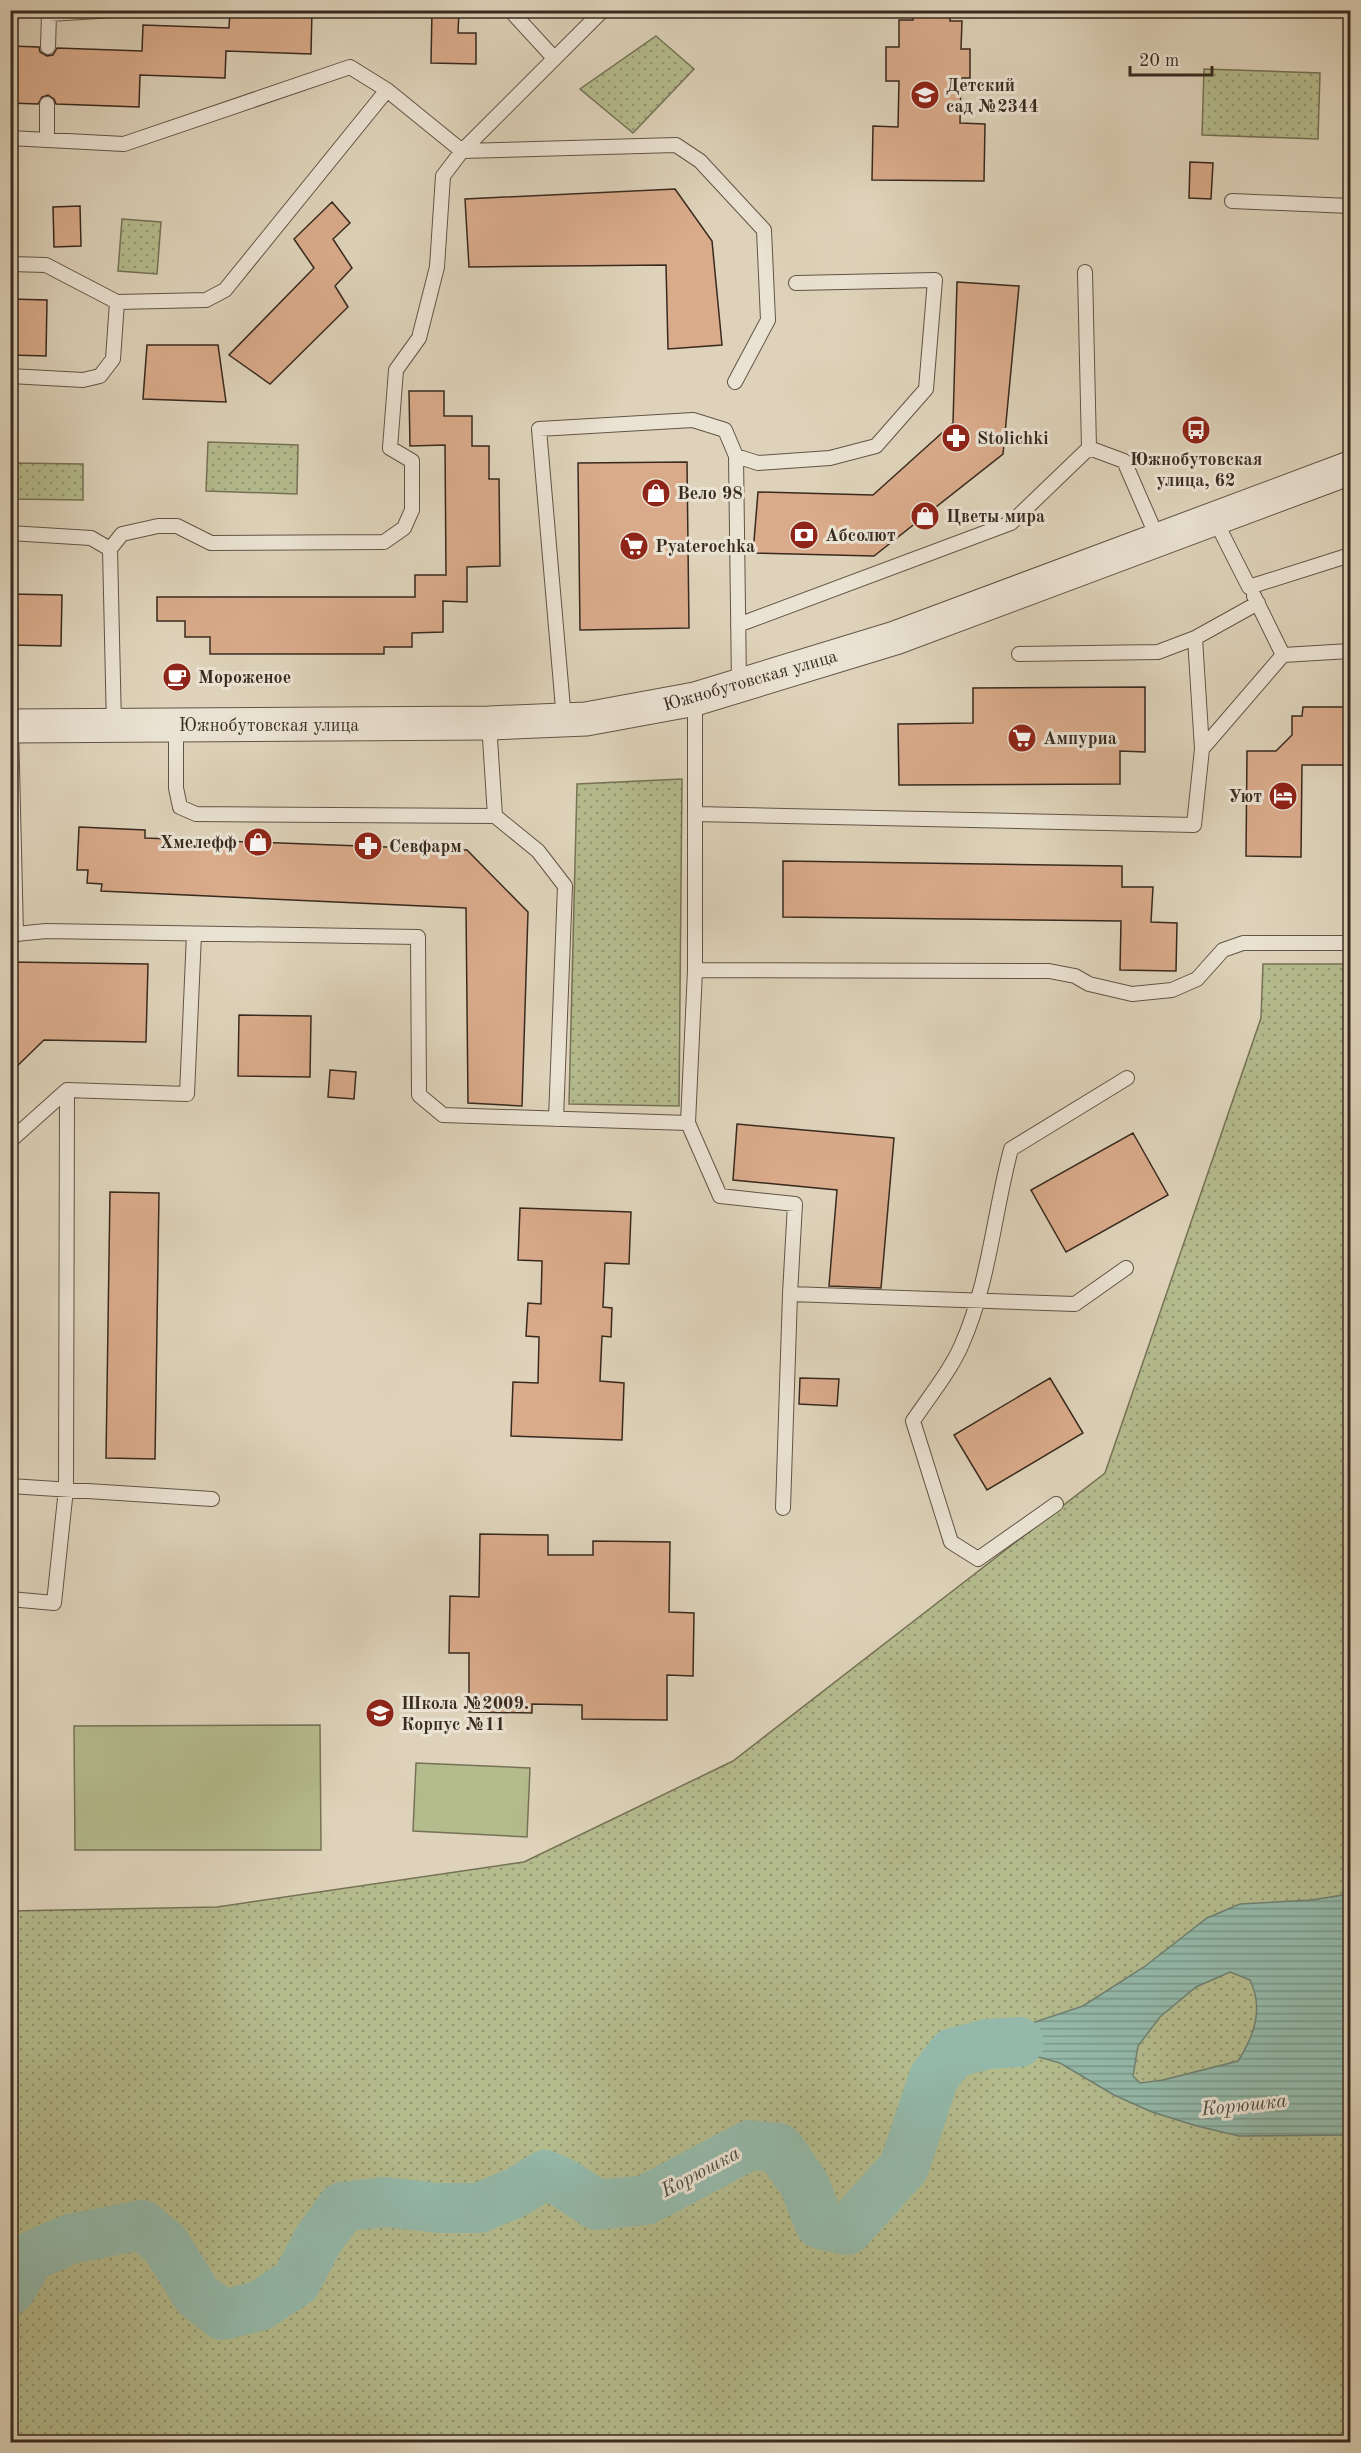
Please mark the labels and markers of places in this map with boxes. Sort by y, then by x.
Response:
place label: Детский сад №2344 [946,77,1039,116]
school or university icon: Детский сад №2344 [909,79,941,111]
bus stop icon: Южнобутовская улица, 62 [1180,414,1212,446]
pharmacy icon: Stolichki [940,422,972,454]
place label: Stolichki [977,430,1049,448]
place label: Южнобутовская улица, 62 [1130,451,1262,490]
shop icon: Вело 98 [640,477,672,509]
place label: Вело 98 [677,485,743,503]
shop icon: Цветы мира [909,500,941,532]
place label: Цветы мира [946,508,1045,526]
bank icon: Абсолют [788,519,820,551]
place label: Абсолют [825,527,896,545]
supermarket icon: Pyaterochka [618,530,650,562]
place label: Pyaterochka [655,538,755,556]
cafe icon: Мороженое [161,661,193,693]
place label: Мороженое [198,669,291,687]
supermarket icon: Ампуриа [1006,722,1038,754]
place label: Ампуриа [1043,730,1117,748]
hotel icon: Уют [1267,780,1299,812]
place label: Уют [1228,788,1262,806]
shop icon: Хмелефф [242,826,274,858]
pharmacy icon: Севфарм [352,830,384,862]
place label: Хмелефф [160,834,237,853]
place label: Севфарм [389,838,462,857]
place label: Школа №2009. Корпус №11 [401,1695,529,1734]
school or university icon: Школа №2009. Корпус №11 [364,1697,396,1729]

